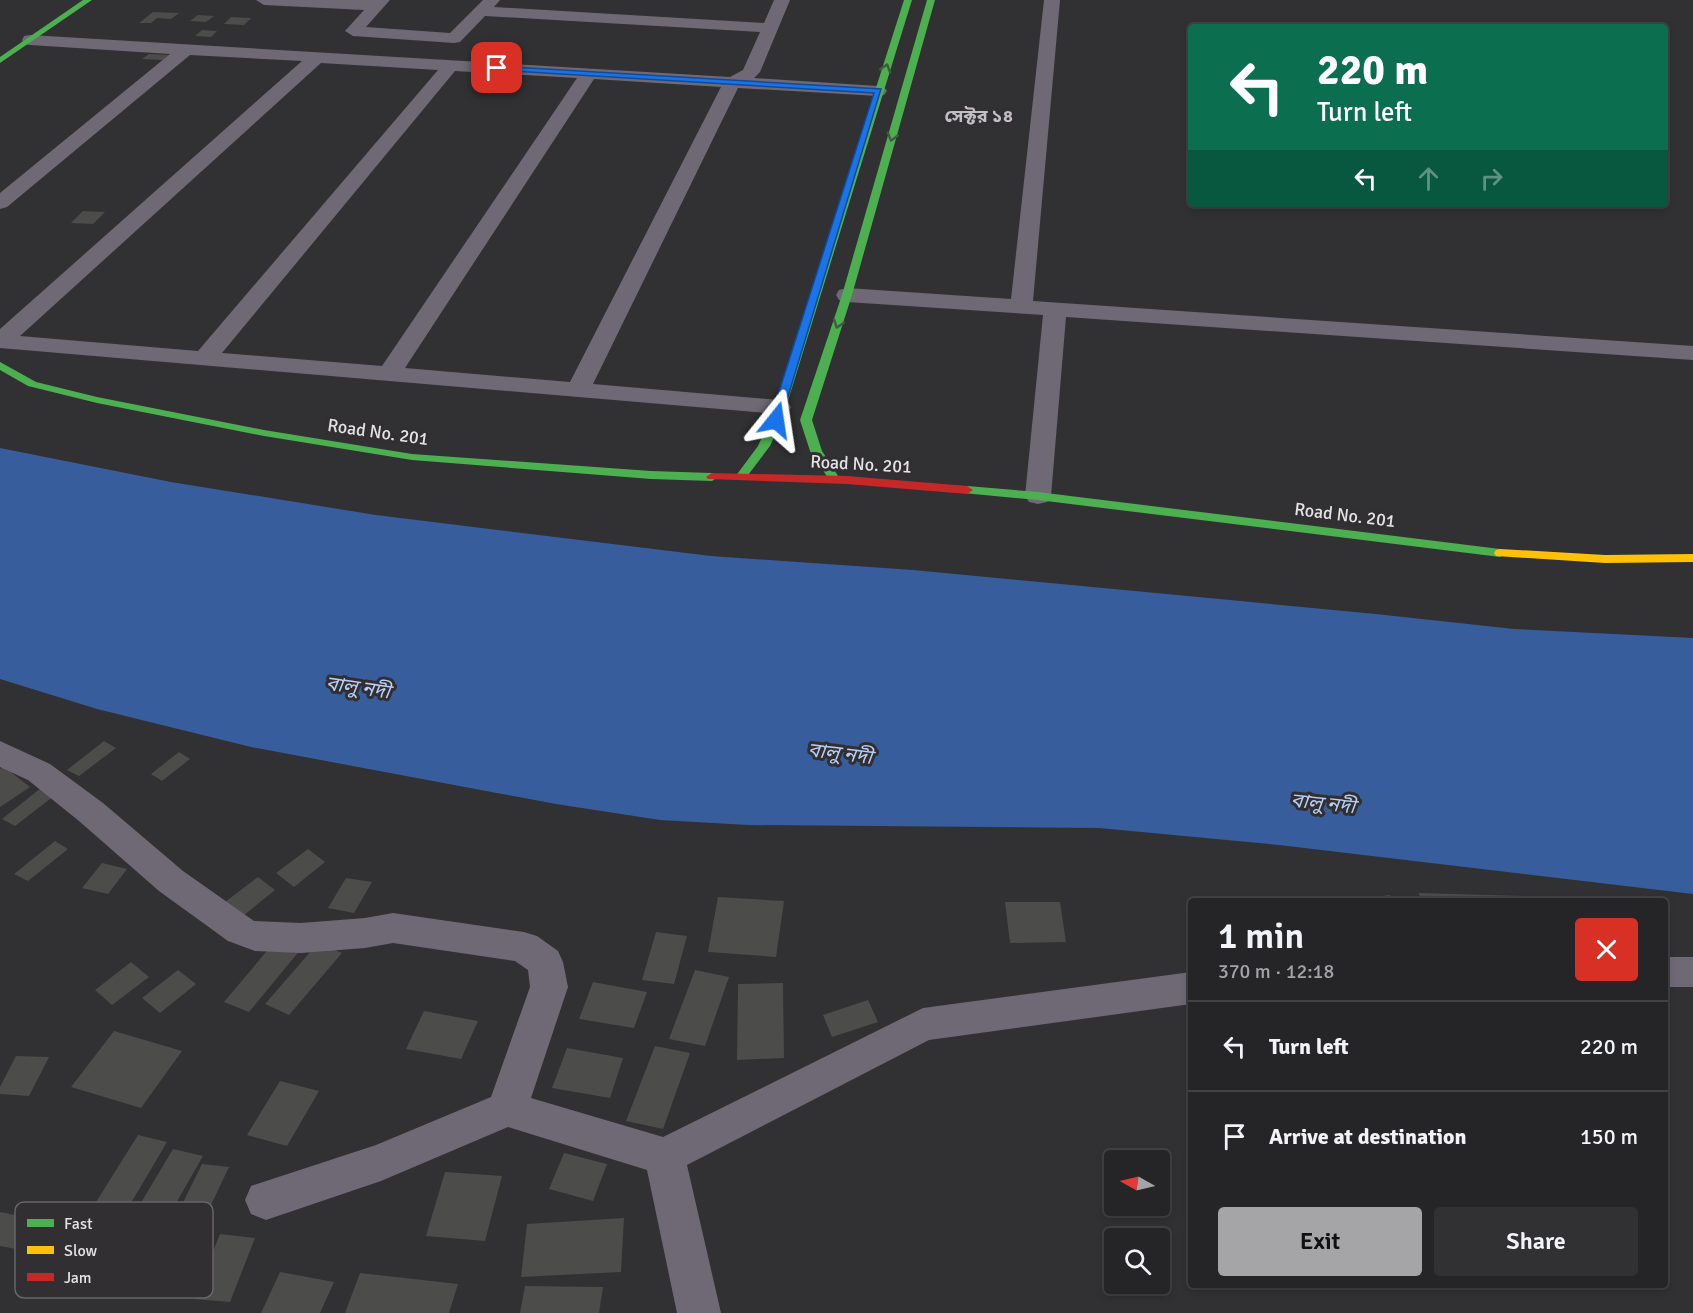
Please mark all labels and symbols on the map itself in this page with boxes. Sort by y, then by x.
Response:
pin [471,42,522,93]
one-way arrow [879,63,891,74]
district label: সেক্টর ১৪ [945,105,1013,127]
one-way arrow [887,132,900,142]
one-way arrow [833,318,845,329]
position arrow [744,388,808,452]
street label: Road No. 201 [326,414,430,450]
street label: Road No. 201 [810,450,912,478]
street label: Road No. 201 [1293,498,1397,532]
water label: বালু নদী [324,671,395,705]
water label: বালু নদী [806,737,877,770]
water label: বালু নদী [1289,788,1360,820]
north arrow [1104,1150,1170,1216]
legend [15,1202,213,1298]
text: Fast [64,1214,93,1234]
text: Slow [64,1241,98,1261]
text: Jam [64,1268,92,1288]

